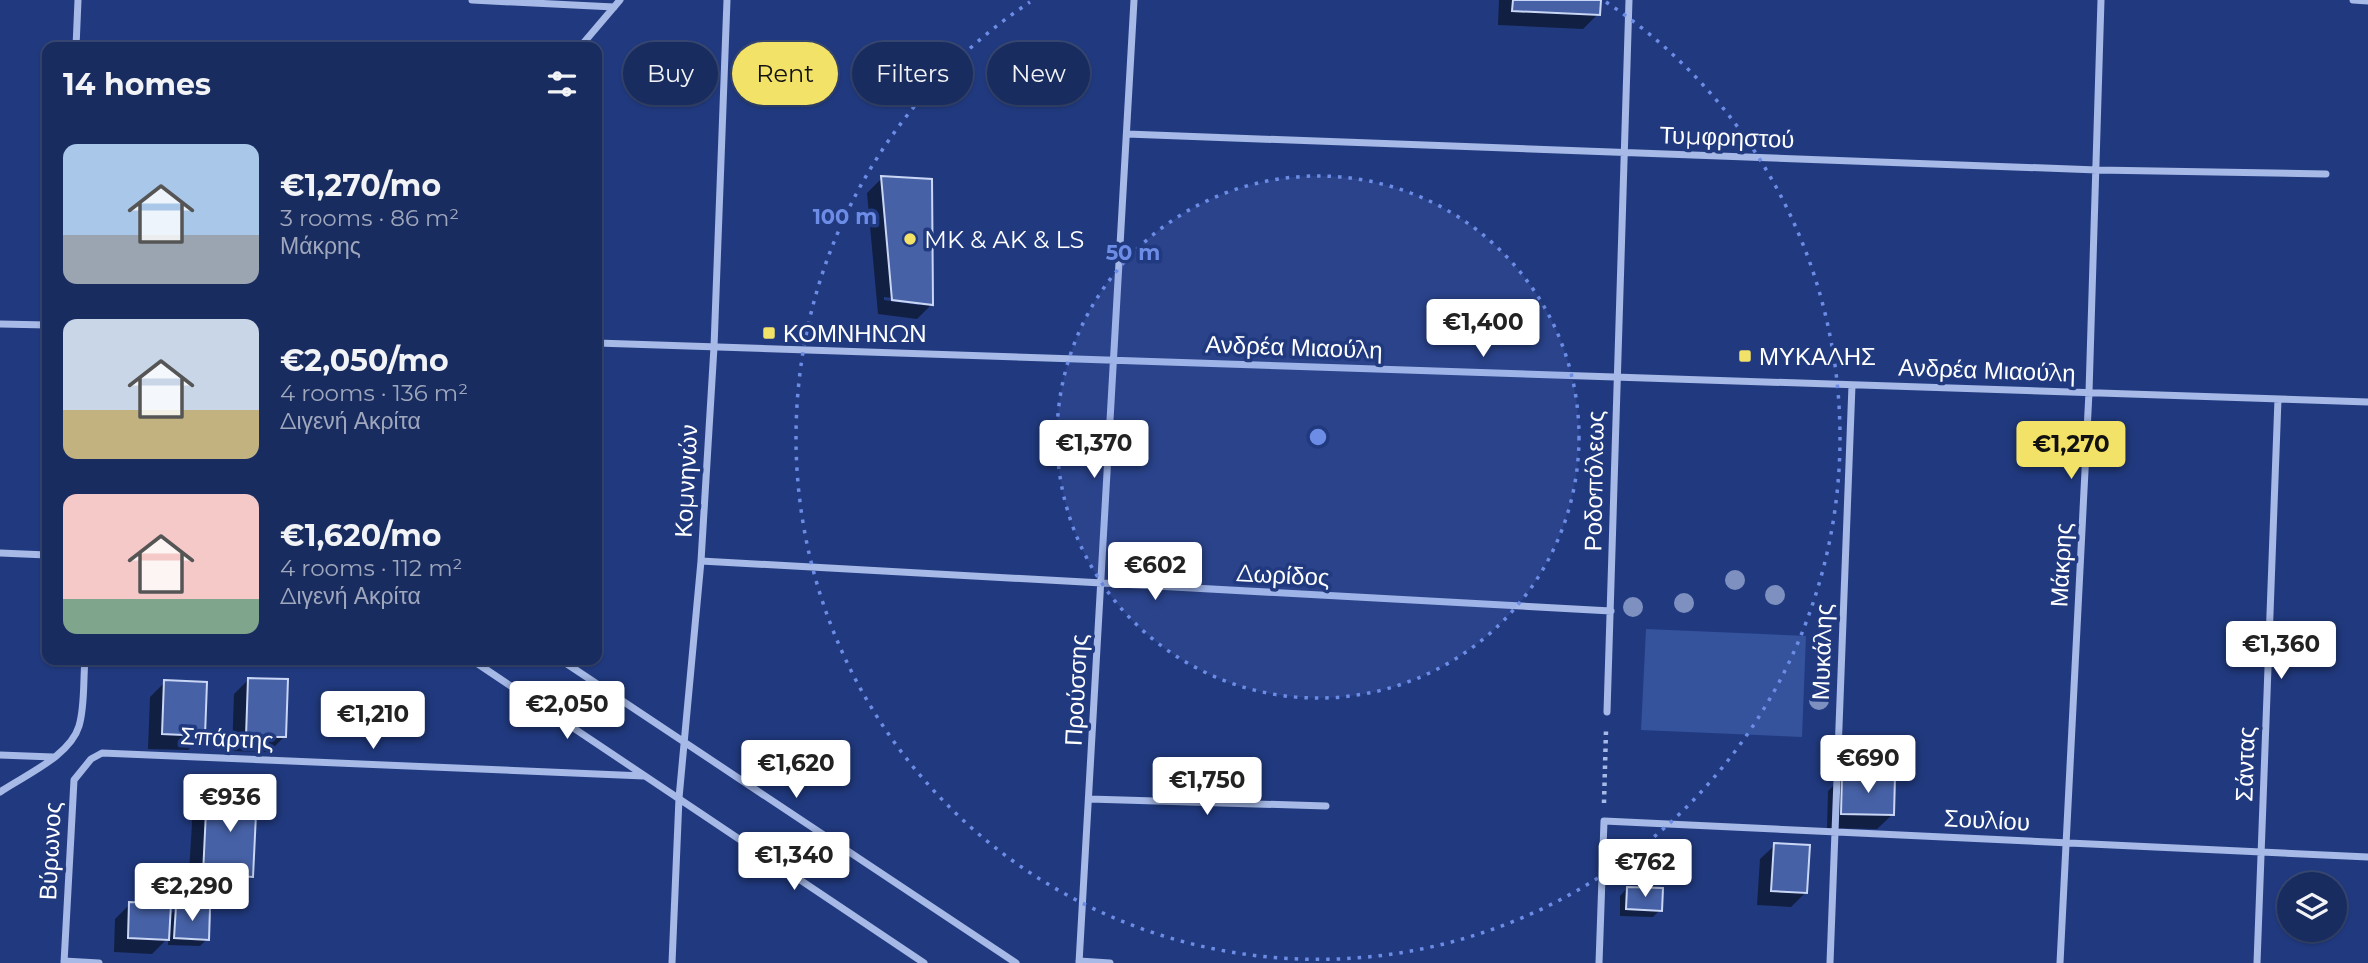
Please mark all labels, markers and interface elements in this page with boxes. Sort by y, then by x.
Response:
chip: Buy [623,42,718,105]
chip: Rent [732,42,838,105]
chip: Filters [852,42,973,105]
chip: New [987,42,1090,105]
icon: filters [543,65,581,103]
text: 14 homes [63,66,211,103]
street label: Τυμφρηστού [1659,120,1795,154]
text: €1,270/mo [280,167,441,204]
icon: home [119,172,203,256]
text: 3 rooms · 86 m² [280,204,459,232]
text: 100 m [813,204,877,229]
place label: MK & AK & LS [924,225,1084,254]
marker: MK & AK & LS [902,231,918,247]
text: Μάκρης [280,232,361,260]
text: 50 m [1106,240,1160,265]
pin: €1,400 [1426,300,1540,359]
text: €1,400 [1442,308,1524,336]
place label: ΚΟΜΝΗΝΩΝ [783,319,926,348]
marker: ΚΟΜΝΗΝΩΝ [761,325,777,341]
street label: Ανδρέα Μιαούλη [1205,329,1383,365]
text: €2,050/mo [280,342,449,379]
place label: ΜΥΚΑΛΗΣ [1759,342,1876,371]
icon: home [119,347,203,431]
marker: ΜΥΚΑΛΗΣ [1737,348,1753,364]
street label: Ανδρέα Μιαούλη [1898,352,2076,388]
text: 4 rooms · 136 m² [280,379,468,407]
text: Διγενή Ακρίτα [280,407,421,435]
street label: Ροδοπόλεως [1578,410,1610,552]
pin: €1,370 [1037,420,1151,480]
pin: €1,270 [2014,421,2128,481]
street label: Κομνηνών [669,424,703,538]
centre of rings [1306,425,1330,449]
text: €1,370 [1056,429,1133,457]
text: €1,270 [2032,430,2110,458]
text: €1,620/mo [280,517,442,554]
icon: home [119,522,203,606]
street label: Μάκρης [2044,522,2078,608]
pin: €602 [1114,542,1196,602]
text: €602 [1124,551,1186,579]
text: 4 rooms · 112 m² [280,554,462,582]
street label: Δωρίδος [1236,558,1330,592]
text: Διγενή Ακρίτα [280,582,421,610]
street label: Μυκάλης [1806,603,1838,701]
pin: €1,360 [2224,622,2338,681]
text: €1,360 [2242,630,2320,658]
street label: Προύσσης [1059,633,1093,747]
pin: €2,050 [510,682,624,741]
text: €2,050 [525,690,609,718]
pin: €1,210 [316,692,430,751]
text: €1,210 [337,700,409,728]
street label: Σπάρτης [179,721,275,755]
street label: Σάντας [2229,726,2261,802]
pin: €690 [1827,736,1909,795]
pin: €1,620 [739,740,853,800]
text: €690 [1836,744,1900,772]
text: €1,620 [757,749,835,777]
pin: €1,750 [1150,758,1264,817]
text: €1,750 [1169,766,1245,794]
pin: €936 [189,774,271,834]
text: €936 [199,783,261,811]
street label: Βύρωνος [33,801,67,901]
street label: Σουλίου [1943,803,2031,837]
pin: €1,340 [737,832,851,892]
pin: €762 [1604,839,1686,899]
text: €1,340 [754,841,834,869]
text: €762 [1615,848,1675,876]
pin: €2,290 [135,864,249,923]
text: €2,290 [151,872,233,900]
map controls [2277,872,2347,942]
button: layers [2277,872,2347,942]

